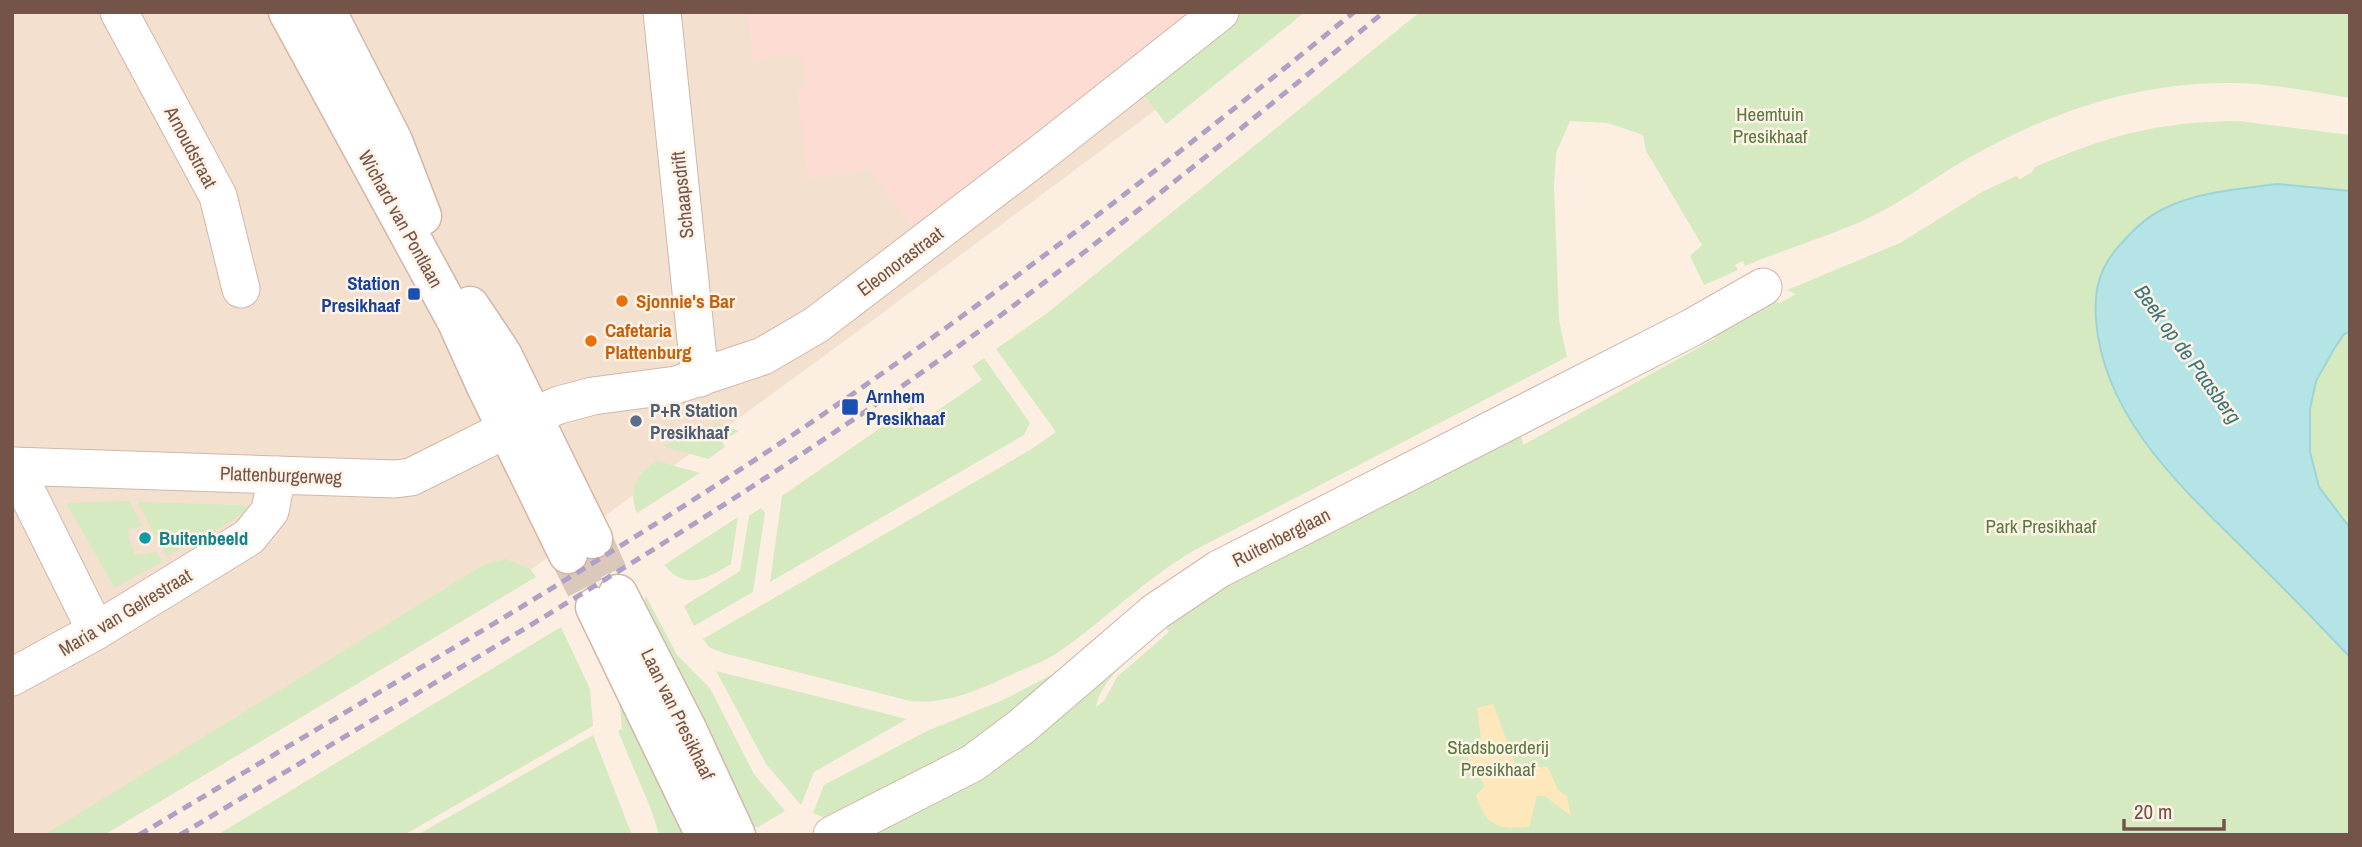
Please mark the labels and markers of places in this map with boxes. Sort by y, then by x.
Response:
place label: Station Presikhaaf [321,270,401,318]
marker: Station Presikhaaf [406,286,422,302]
place label: Sjonnie's Bar [636,288,735,314]
marker: Sjonnie's Bar [614,293,630,309]
place label: Cafetaria Plattenburg [605,317,692,365]
marker: Cafetaria Plattenburg [583,333,599,349]
place label: Arnhem Presikhaaf [866,383,946,431]
place label: P+R Station Presikhaaf [650,397,738,445]
marker: Arnhem Presikhaaf [840,397,860,417]
marker: P+R Station Presikhaaf [628,413,644,429]
place label: Buitenbeeld [159,525,248,551]
marker: Buitenbeeld [137,530,153,546]

